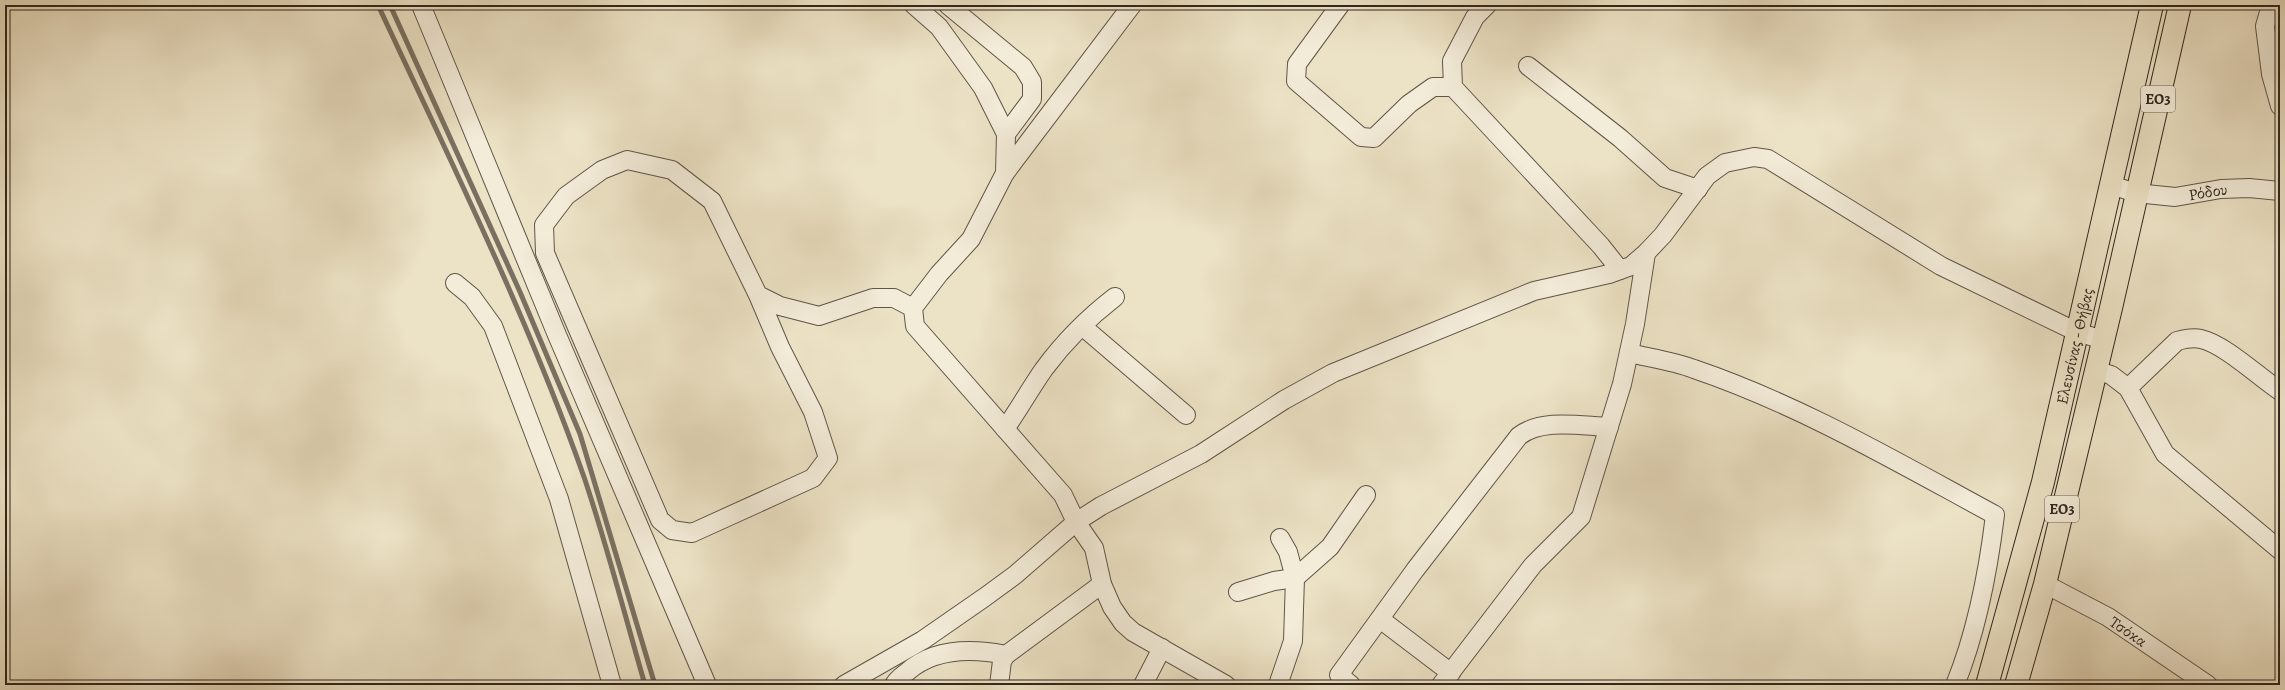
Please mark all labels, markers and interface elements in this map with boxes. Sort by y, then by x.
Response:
road number: ΕΟ3 [2141,86,2175,112]
street label: Ρόδου [2187,179,2228,206]
street label: Ελευσίνας - Θήβας [2051,286,2099,407]
road number: ΕΟ3 [2045,496,2079,522]
street label: Τσόκα [2105,611,2152,653]

